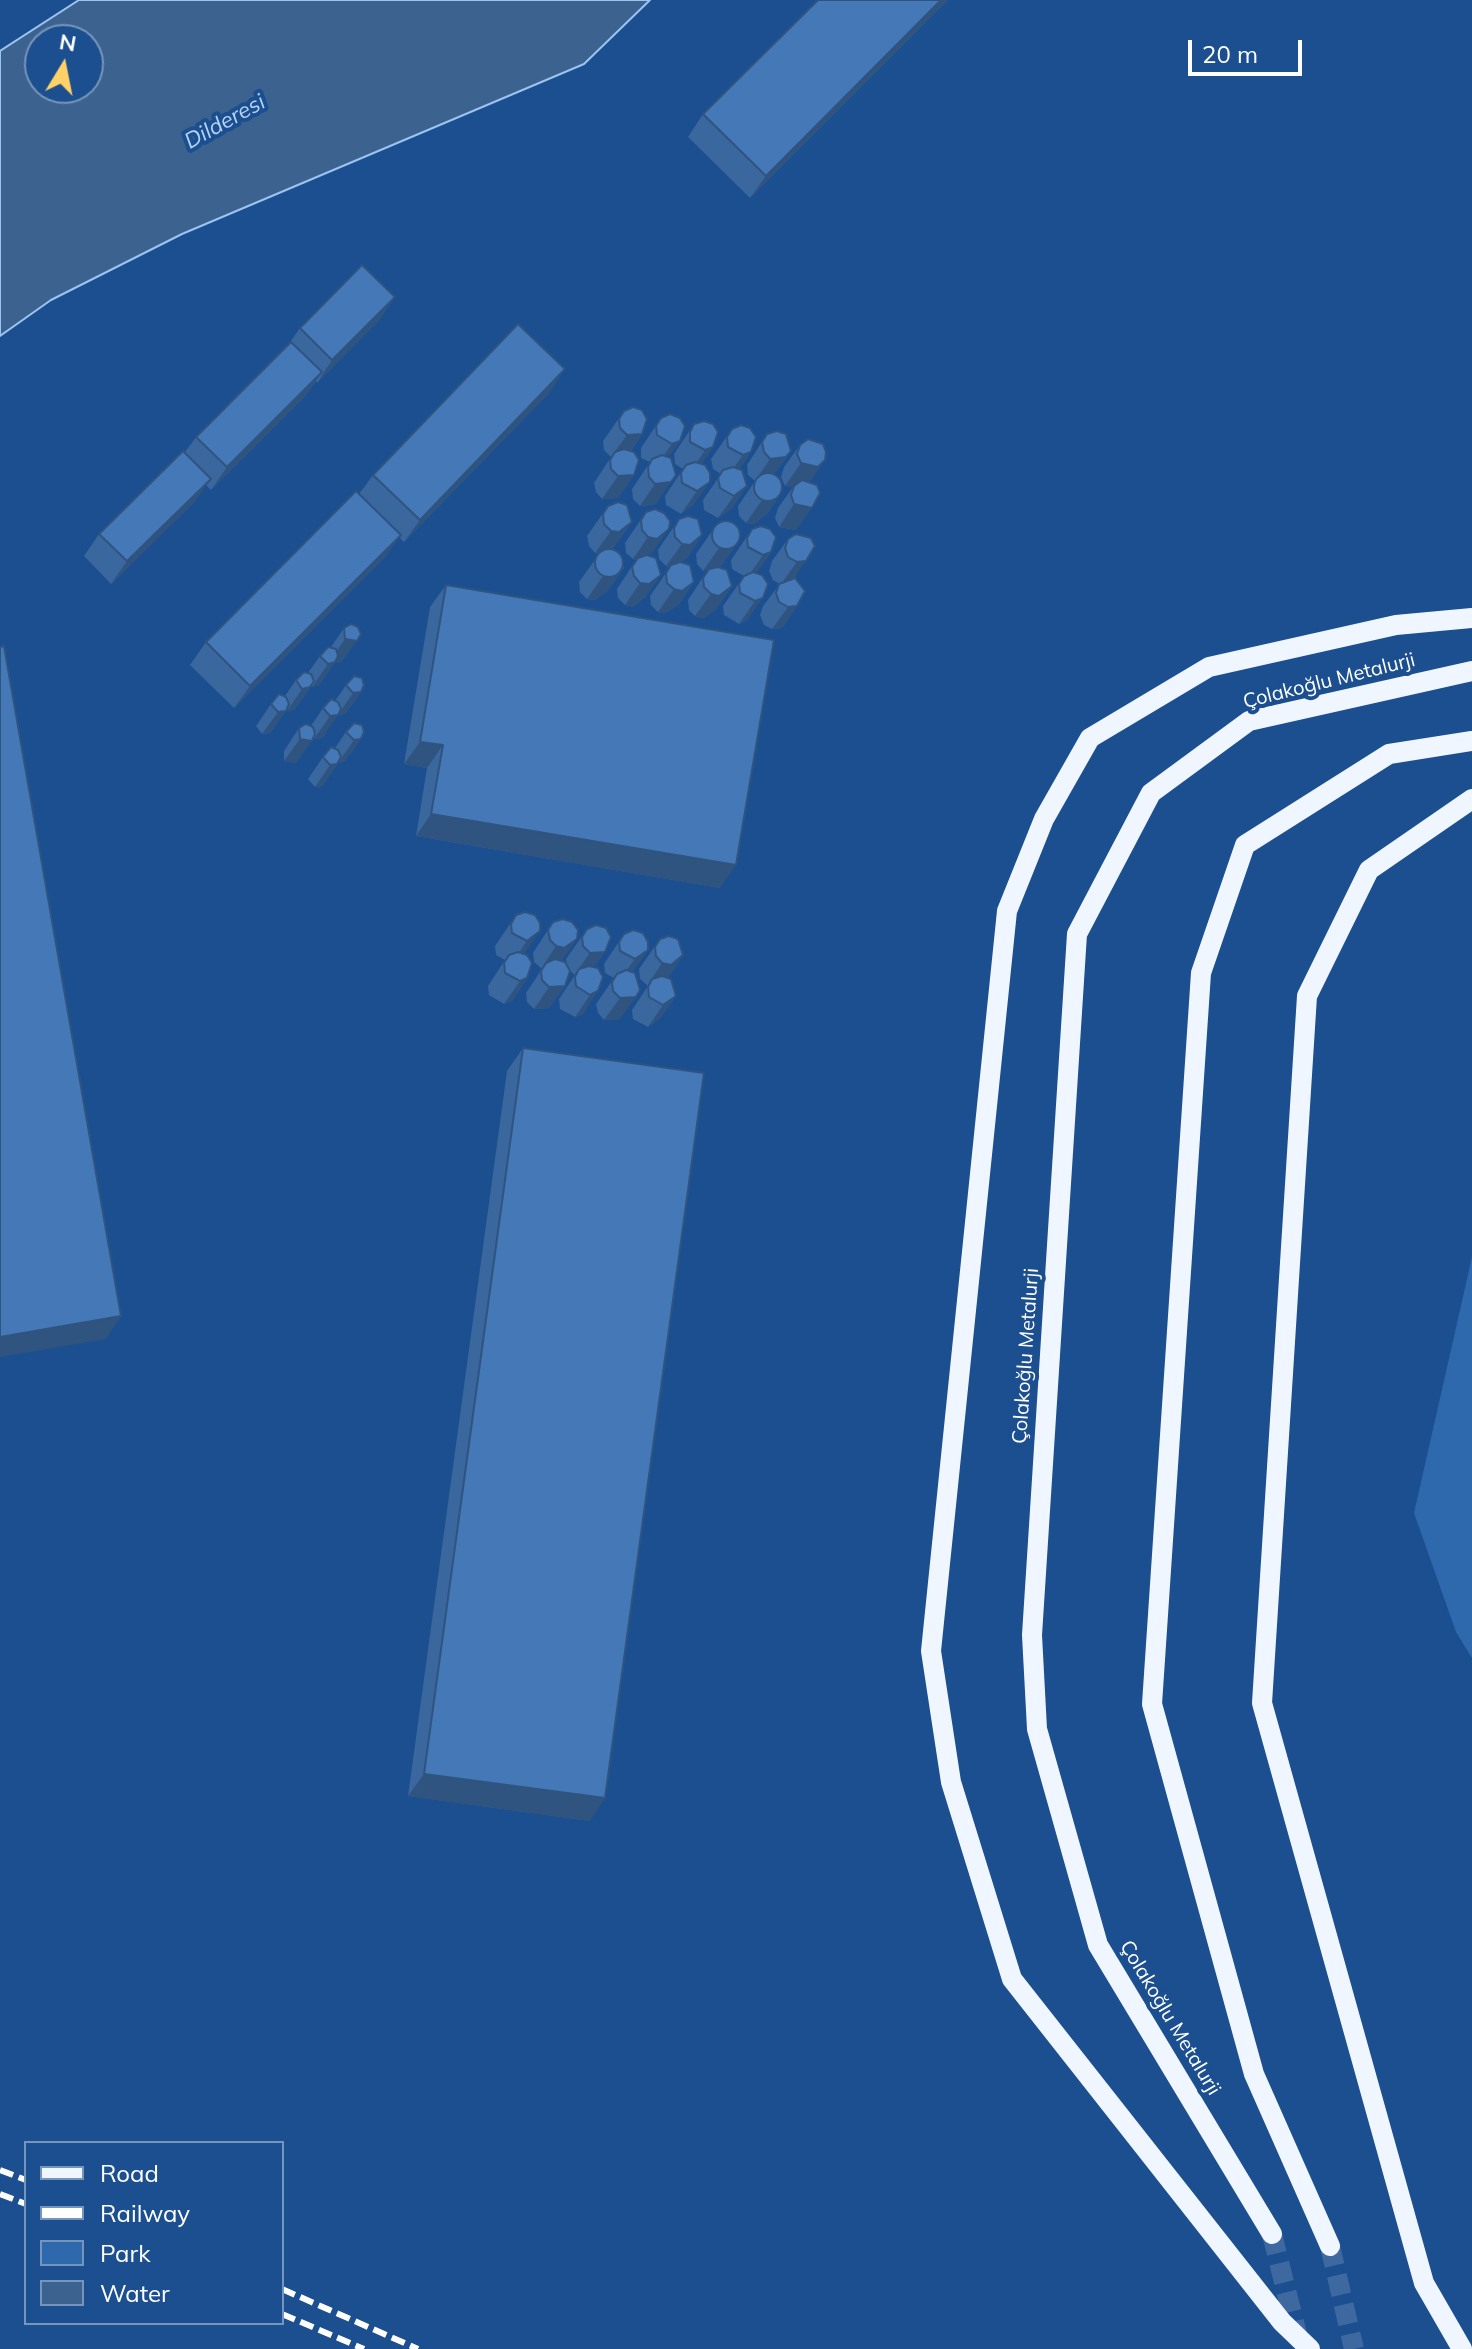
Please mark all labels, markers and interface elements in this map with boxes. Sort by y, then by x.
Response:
north arrow [24,24,104,104]
scale bar [1192,24,1306,74]
text: N [57,27,78,58]
text: 20 m [1202,39,1258,69]
water label: Dilderesi [180,89,270,155]
street label: Çolakoğlu Metalurji [1241,648,1417,714]
street label: Çolakoğlu Metalurji [1008,1267,1044,1445]
street label: Çolakoğlu Metalurji [1114,1936,1226,2100]
legend [24,2141,284,2325]
text: Road [100,2158,159,2188]
text: Railway [100,2198,190,2228]
text: Park [100,2238,151,2268]
text: Water [100,2278,170,2308]

